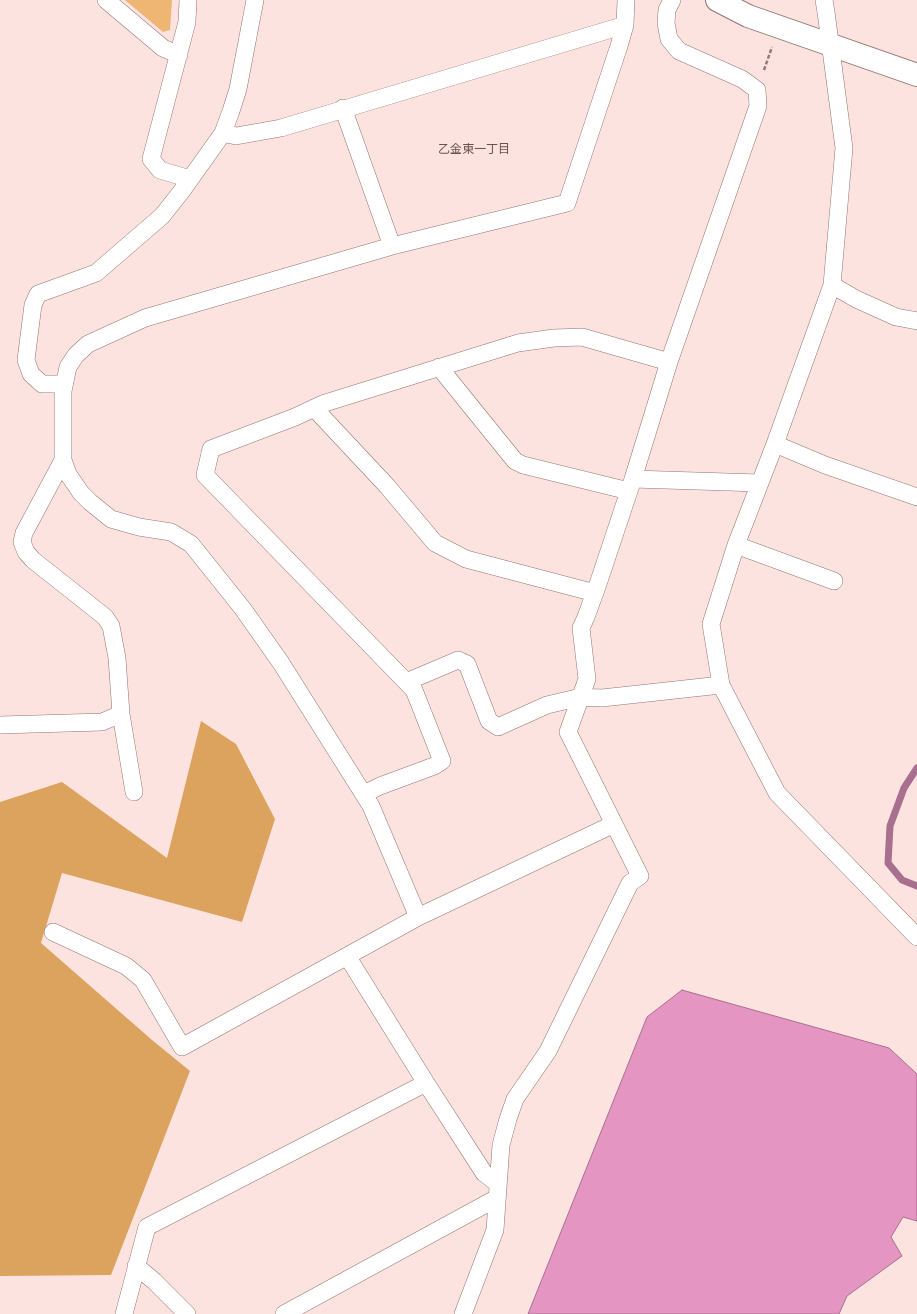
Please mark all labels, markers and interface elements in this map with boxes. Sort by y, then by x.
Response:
district label: 乙金東一丁目 [438,143,510,157]

